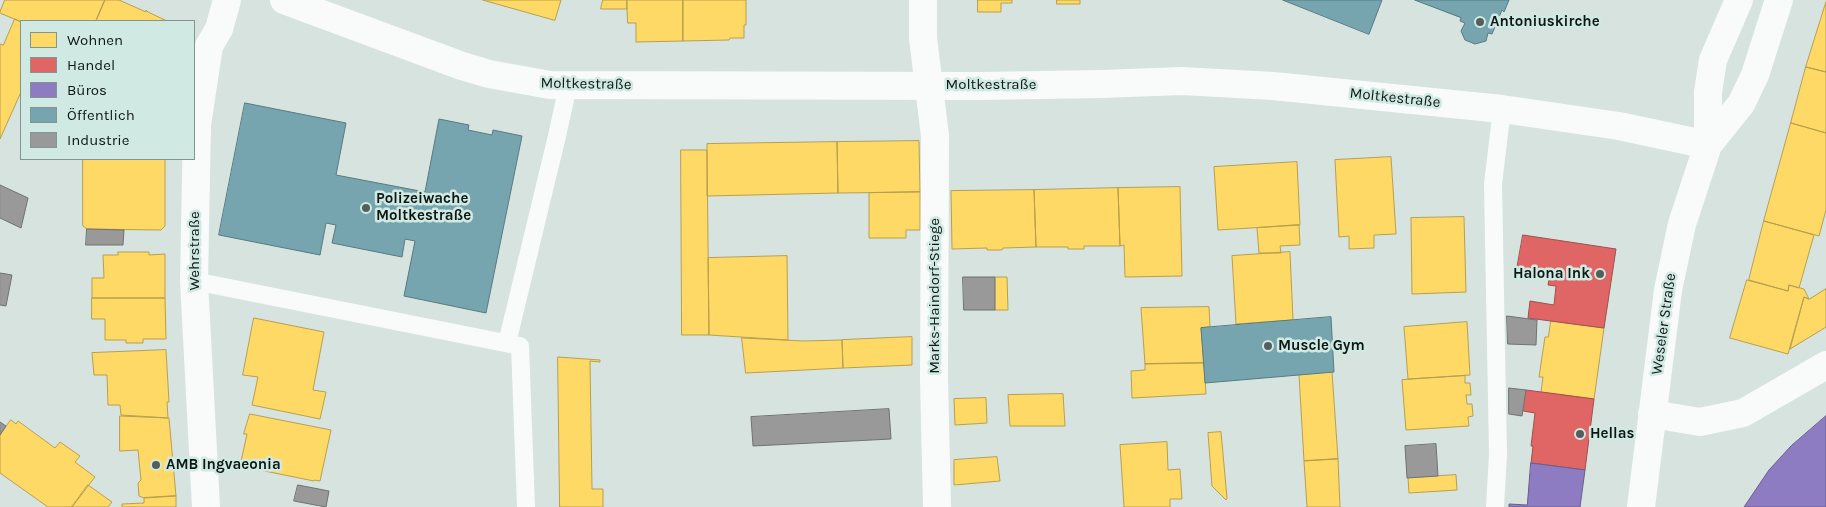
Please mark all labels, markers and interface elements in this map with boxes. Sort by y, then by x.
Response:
place label: Antoniuskirche [1490,13,1600,31]
marker: Antoniuskirche [1474,16,1486,28]
legend [20,20,195,160]
text: Wohnen [67,31,123,49]
text: Handel [67,56,115,74]
street label: Moltkestraße [540,74,632,94]
street label: Moltkestraße [945,76,1037,94]
text: Büros [67,81,107,99]
street label: Moltkestraße [1349,84,1441,112]
text: Öffentlich [67,106,135,124]
text: Industrie [67,131,129,149]
place label: Polizeiwache Moltkestraße [376,190,471,225]
marker: Polizeiwache Moltkestraße [360,202,372,214]
street label: Wehrstraße [186,211,204,291]
street label: Marks-Haindorf-Stiege [926,218,944,374]
place label: Halona Ink [1513,265,1590,283]
marker: Halona Ink [1594,268,1606,280]
street label: Weseler Straße [1648,272,1680,376]
place label: Muscle Gym [1278,337,1365,355]
marker: Muscle Gym [1262,340,1274,352]
place label: Hellas [1590,425,1634,443]
marker: Hellas [1574,428,1586,440]
place label: AMB Ingvaeonia [166,456,281,474]
marker: AMB Ingvaeonia [150,459,162,471]

